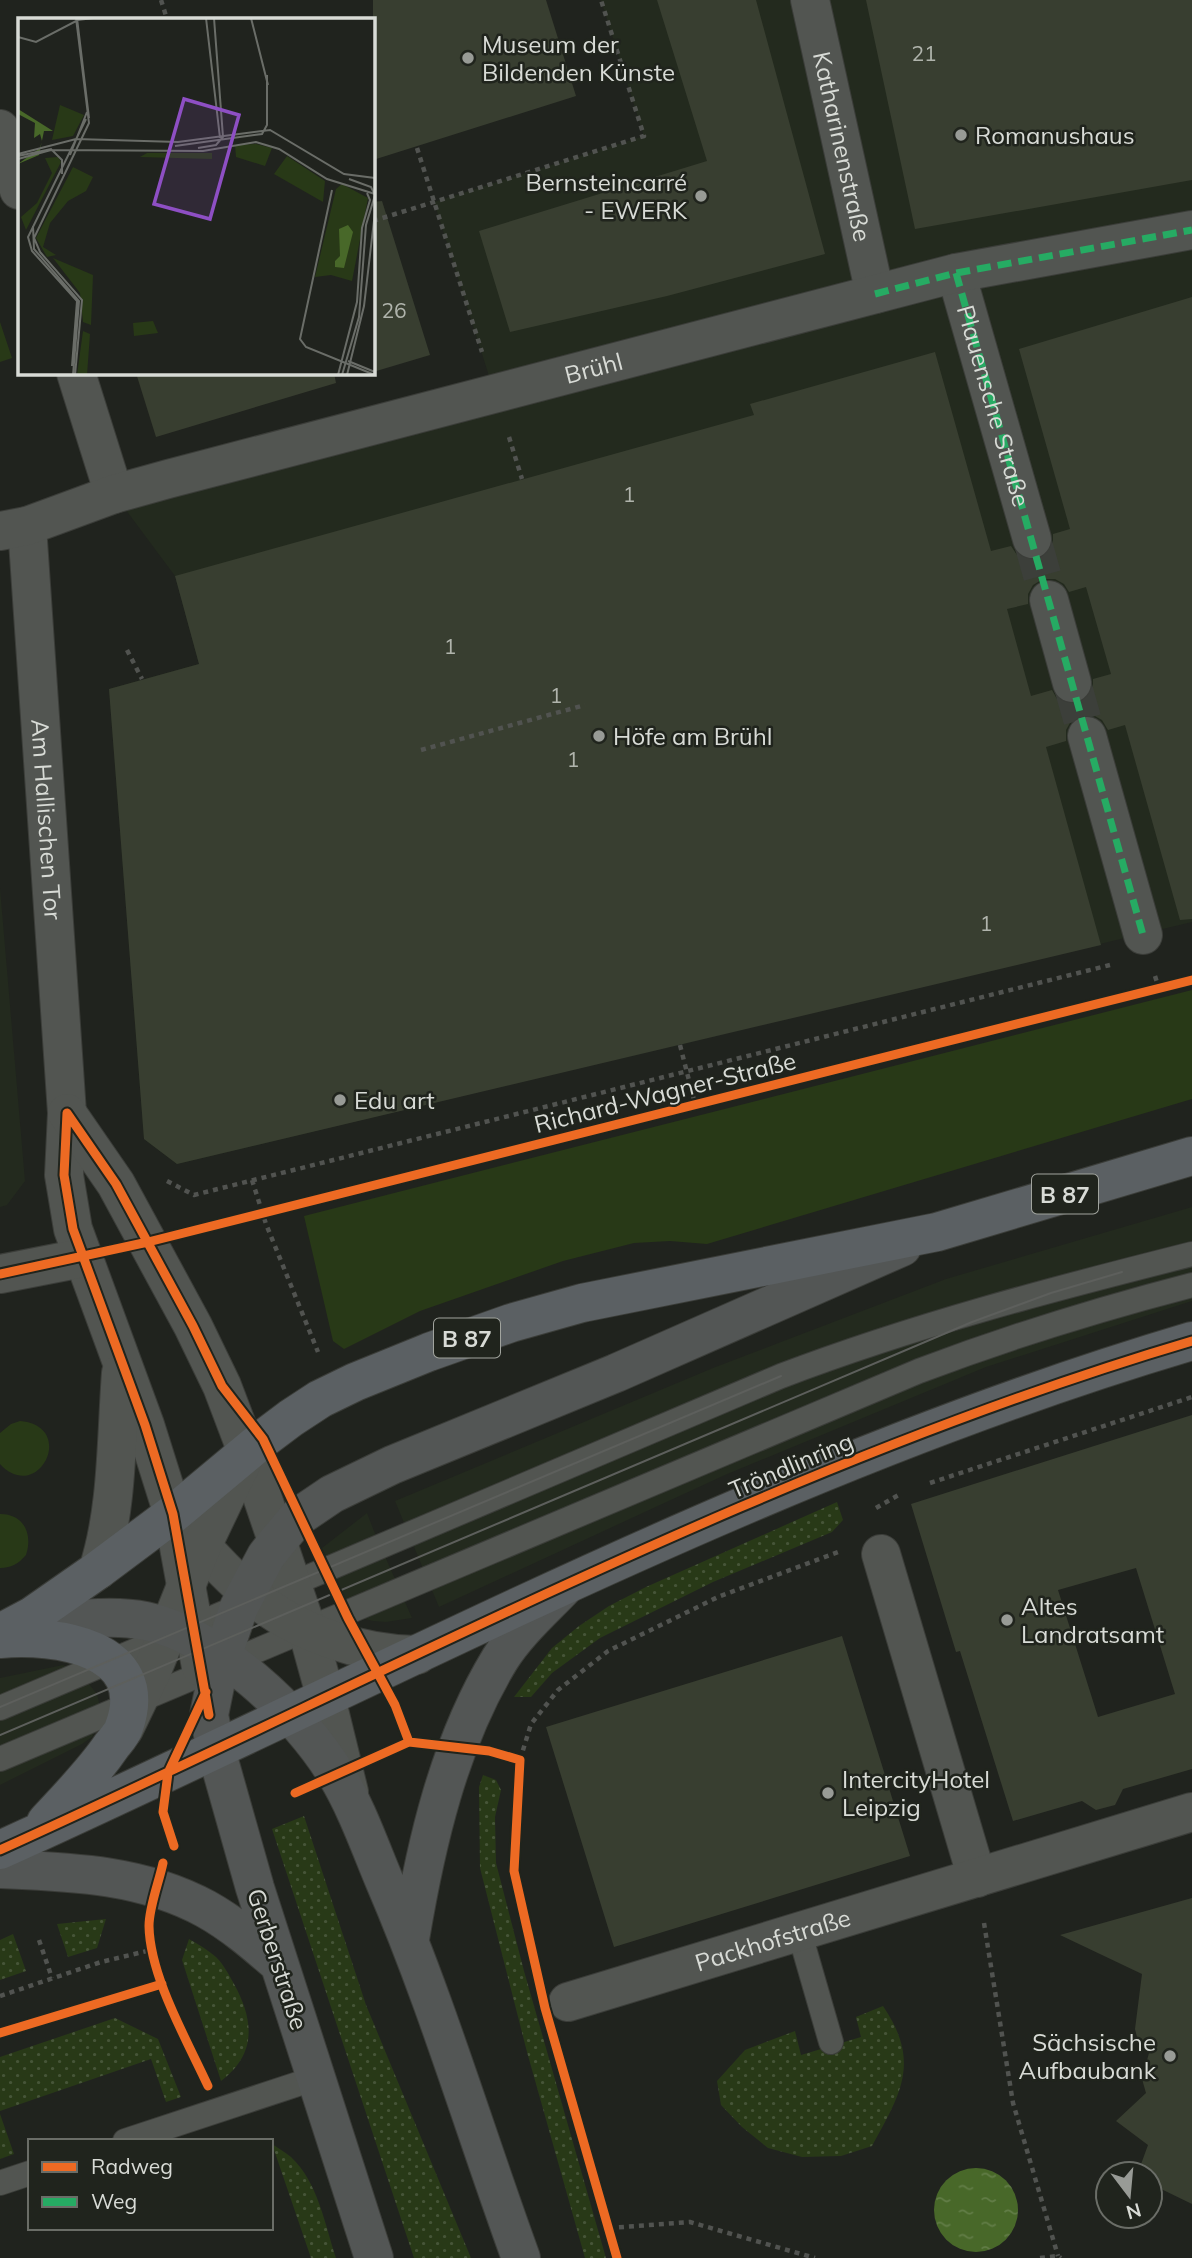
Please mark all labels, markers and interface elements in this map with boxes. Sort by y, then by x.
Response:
inset map [18,18,374,374]
place label: Museum der Bildenden Künste [482,29,675,87]
house number: 21 [911,40,937,66]
street label: Katharinenstraße [807,49,878,244]
marker: Museum der Bildenden Künste [460,50,476,66]
place label: Romanushaus [975,120,1135,150]
marker: Romanushaus [953,127,969,143]
place label: Bernsteincarré - EWERK [525,167,688,225]
marker: Bernsteincarré - EWERK [693,188,709,204]
house number: 26 [381,297,407,323]
street label: Plauensche Straße [951,301,1037,510]
street label: Brühl [561,346,626,390]
house number: 1 [623,481,635,507]
house number: 1 [444,633,456,659]
house number: 1 [550,682,562,708]
street label: Am Hallischen Tor [25,718,69,921]
place label: Höfe am Brühl [613,721,772,751]
marker: Höfe am Brühl [591,728,607,744]
house number: 1 [567,746,579,772]
house number: 1 [980,910,992,936]
street label: Richard-Wagner-Straße [531,1045,799,1139]
place label: Edu art [354,1085,435,1115]
marker: Edu art [332,1092,348,1108]
road number: B 87 [1032,1175,1098,1214]
road number: B 87 [434,1318,500,1358]
street label: Tröndlinring [724,1425,858,1505]
place label: Altes Landratsamt [1021,1591,1164,1649]
marker: Altes Landratsamt [999,1612,1015,1628]
place label: IntercityHotel Leipzig [842,1764,990,1822]
marker: IntercityHotel Leipzig [820,1785,836,1801]
street label: Gerberstraße [241,1885,315,2033]
street label: Packhofstraße [691,1902,854,1977]
place label: Sächsische Aufbaubank [1019,2027,1157,2085]
marker: Sächsische Aufbaubank [1162,2048,1178,2064]
legend [28,2139,273,2230]
text: Radweg [91,2153,173,2179]
north arrow [1094,2160,1164,2230]
text: Weg [91,2188,137,2214]
text: N [1123,2198,1144,2225]

